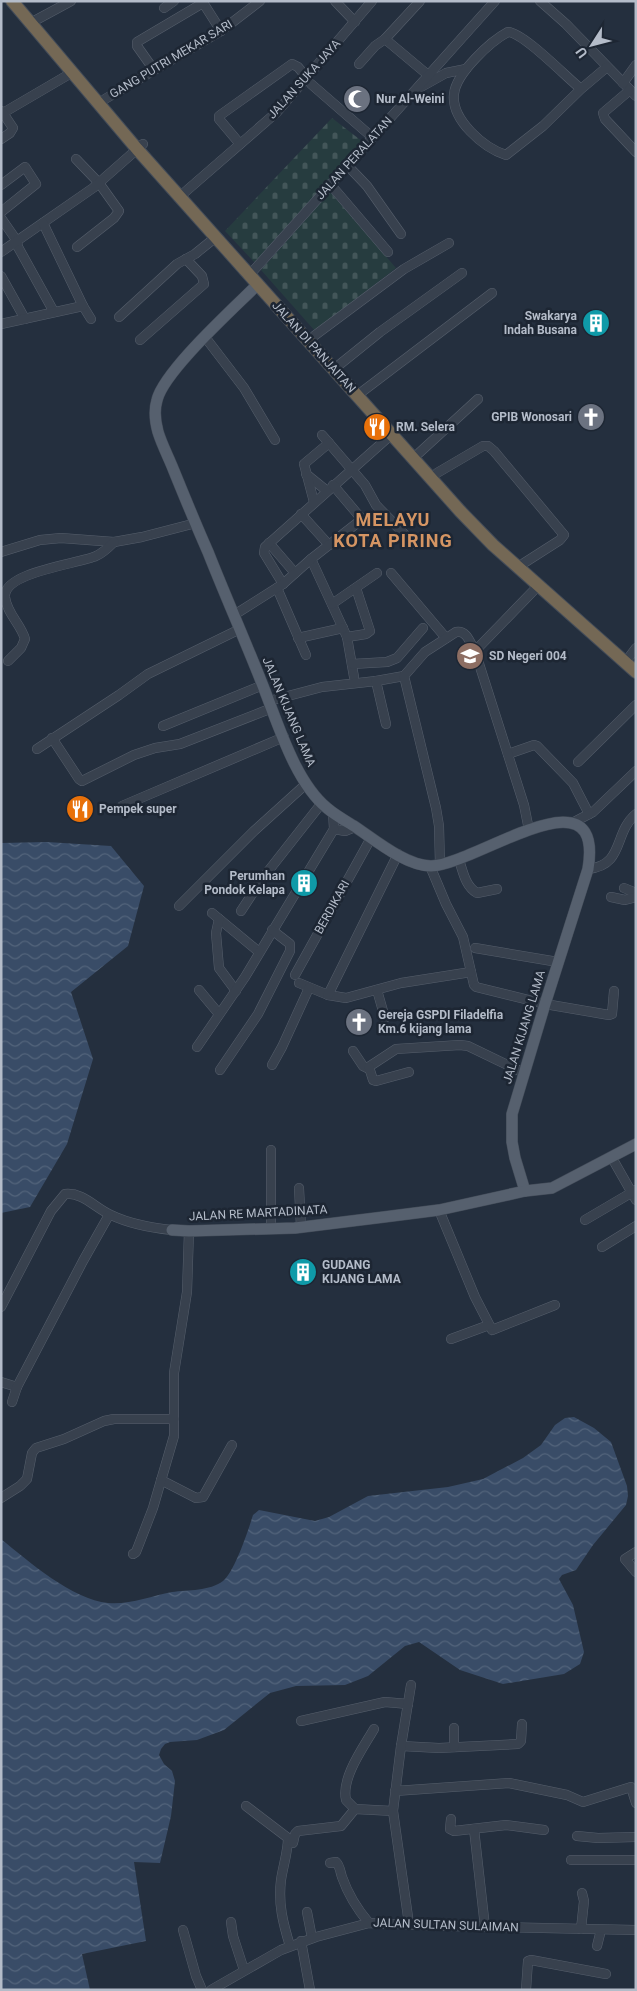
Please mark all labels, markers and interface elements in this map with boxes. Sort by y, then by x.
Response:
street label: GANG PUTRI MEKAR SARI [107,17,235,101]
north arrow [567,20,617,70]
street label: JALAN SUKA JAYA [265,36,343,121]
text: U [572,44,591,61]
mosque icon: Nur Al-Weini [342,84,372,114]
place label: Nur Al-Weini [376,92,444,106]
street label: JALAN PERALATAN [313,114,395,202]
street label: JALAN DI PANJAITAN [269,298,359,396]
building icon: Swakarya Indah Busana [581,308,611,338]
place label: Swakarya Indah Busana [504,309,578,337]
church icon: GPIB Wonosari [576,402,606,432]
place label: GPIB Wonosari [491,410,572,424]
restaurant icon: RM. Selera [362,412,392,442]
place label: RM. Selera [396,420,455,434]
district label: MELAYU KOTA PIRING [333,509,453,551]
school or university icon: SD Negeri 004 [455,641,485,671]
place label: SD Negeri 004 [489,649,567,663]
street label: JALAN KIJANG LAMA [260,655,319,769]
restaurant icon: Pempek super [65,794,95,824]
place label: Pempek super [99,802,177,816]
building icon: Perumhan Pondok Kelapa [289,868,319,898]
place label: Perumhan Pondok Kelapa [204,869,286,897]
street label: BERDIKARI [312,878,352,936]
street label: JALAN KIJANG LAMA [500,968,548,1085]
church icon: Gereja GSPDI Filadelfia Km.6 kijang lama [344,1007,374,1037]
place label: Gereja GSPDI Filadelfia Km.6 kijang lama [378,1008,504,1036]
street label: JALAN RE MARTADINATA [188,1202,328,1224]
building icon: GUDANG KIJANG LAMA [288,1257,318,1287]
place label: GUDANG KIJANG LAMA [322,1258,402,1286]
street label: JALAN SULTAN SULAIMAN [373,1915,519,1935]

